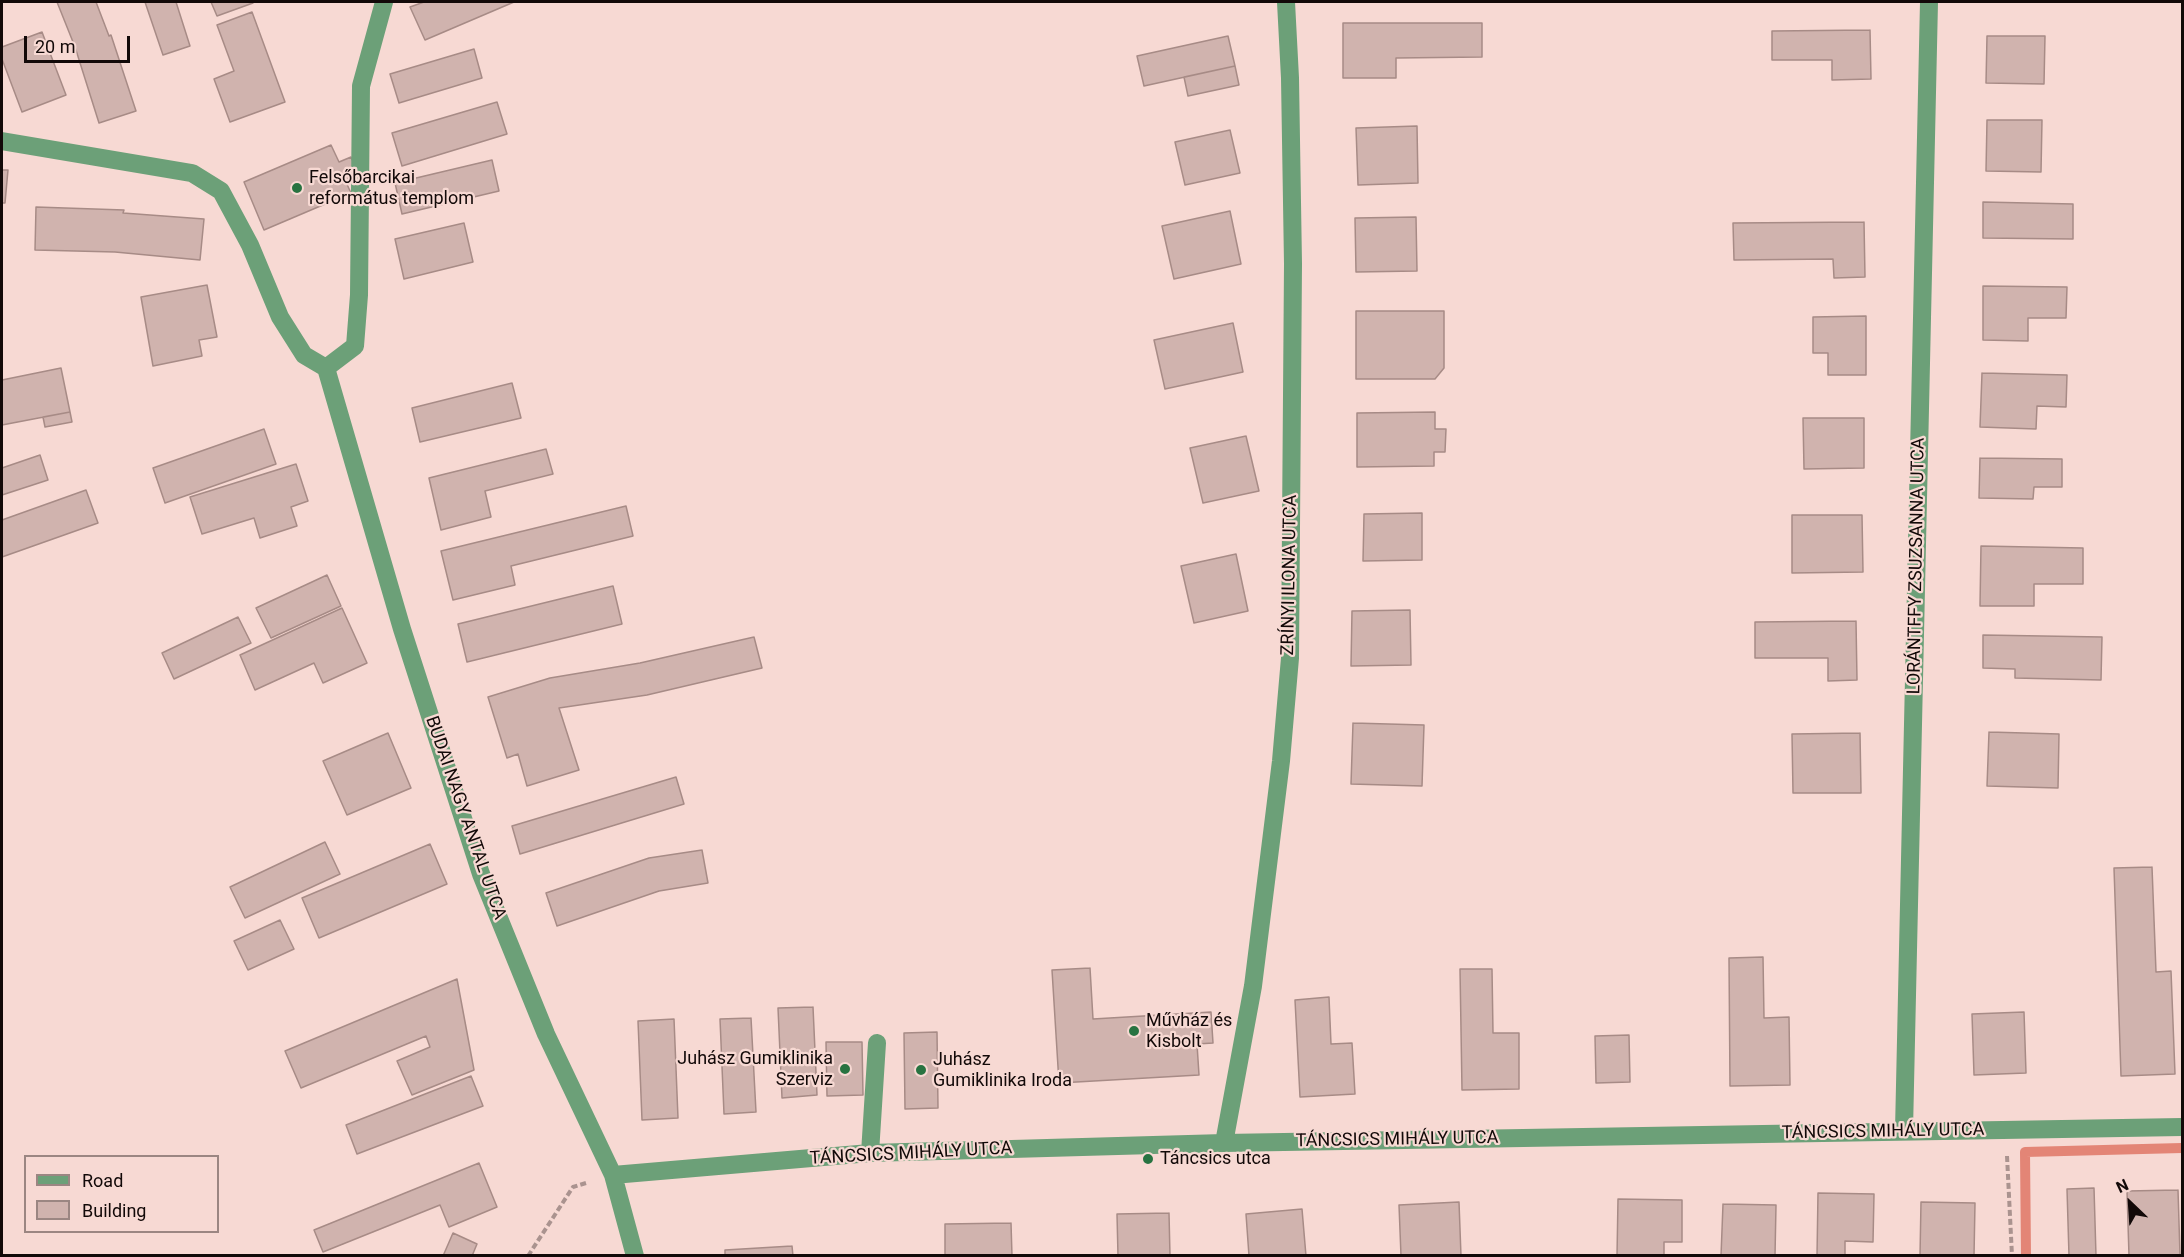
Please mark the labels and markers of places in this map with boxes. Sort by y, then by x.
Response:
place label: Felsőbarcikai református templom [309,167,474,210]
marker: Felsőbarcikai református templom [290,181,304,195]
place label: Művház és Kisbolt [1146,1010,1232,1052]
marker: Művház és Kisbolt [1127,1024,1141,1038]
place label: Juhász Gumiklinika Szerviz [677,1048,833,1090]
place label: Juhász Gumiklinika Iroda [933,1049,1072,1092]
marker: Juhász Gumiklinika Szerviz [838,1062,852,1076]
marker: Juhász Gumiklinika Iroda [914,1063,928,1077]
place label: Táncsics utca [1160,1148,1271,1170]
marker: Táncsics utca [1141,1152,1155,1166]

